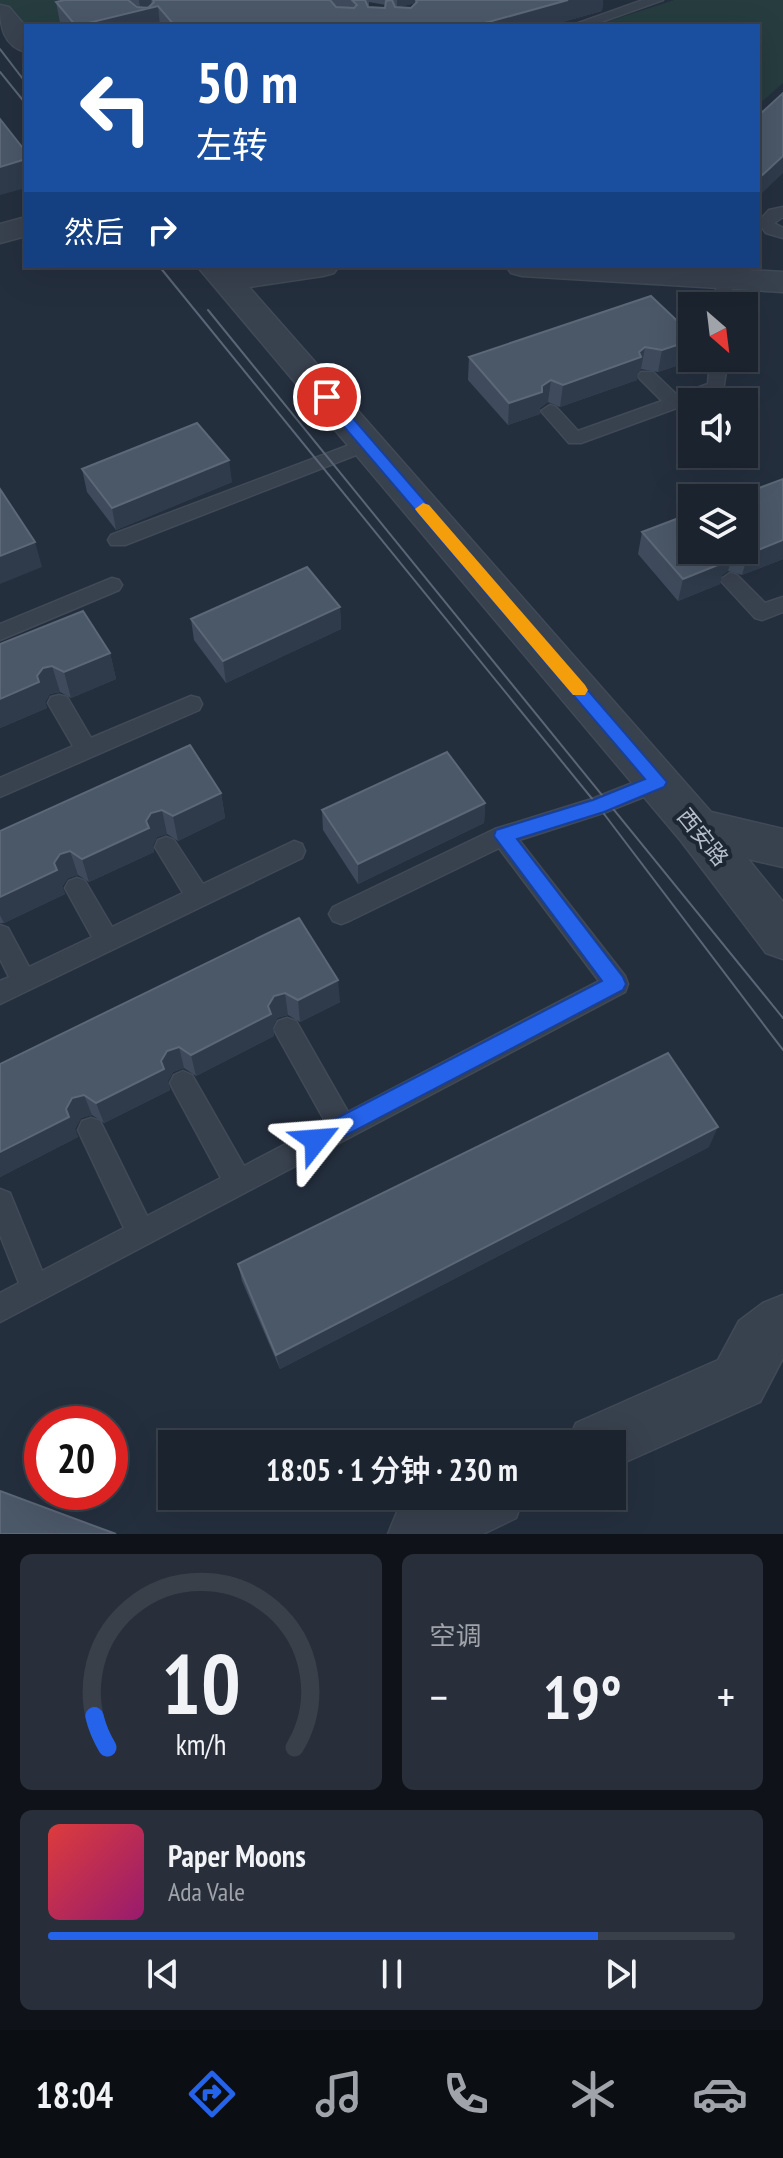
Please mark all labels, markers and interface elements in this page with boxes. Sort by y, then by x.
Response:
text: 50 m [196,46,298,118]
icon: left [64,56,168,160]
text: 左转 [196,121,268,168]
icon: right [140,208,184,252]
text: 然后 [64,212,124,251]
north arrow [678,292,758,372]
map controls [678,292,758,564]
pin [293,363,361,431]
icon: arrive [305,375,349,419]
button: sound [678,388,758,468]
button: layers [678,484,758,564]
street label: 西安路 [671,803,735,871]
position arrow [274,1098,358,1182]
speed limit sign: 20 [24,1406,128,1510]
text: 18:05 · 1 分钟 · 230 m [266,1450,518,1489]
text: 空调 [430,1619,482,1652]
text: 10 [161,1629,241,1737]
text: 19° [543,1658,622,1736]
text: − [430,1668,448,1725]
text: + [717,1668,735,1725]
text: km/h [175,1726,226,1763]
text: Paper Moons [168,1836,306,1875]
text: Ada Vale [168,1875,245,1908]
icon: previous [141,1952,185,1996]
icon: pause [370,1952,414,1996]
icon: next [599,1952,643,1996]
icon: directions [184,2066,240,2122]
icon: music [311,2066,367,2122]
icon: phone [438,2066,494,2122]
icon: climate [565,2066,621,2122]
icon: car [692,2066,748,2122]
text: 18:04 [35,2071,113,2118]

